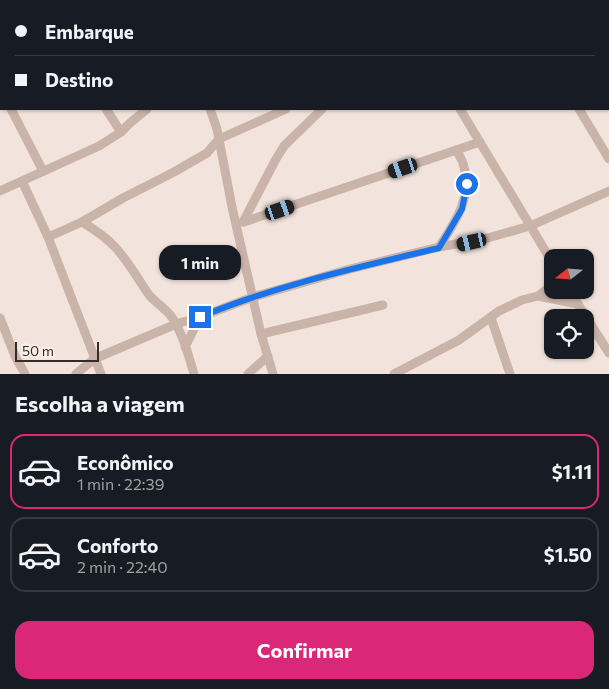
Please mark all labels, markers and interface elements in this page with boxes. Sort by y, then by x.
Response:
text: Embarque [45,20,134,43]
text: Destino [45,68,113,91]
car [386,156,419,180]
route start [456,173,478,195]
car [263,198,296,222]
car [455,231,488,253]
callout: 1 min [159,244,241,280]
north arrow [544,249,594,299]
map controls [544,249,594,359]
text: 1 min [181,253,219,272]
route end [189,306,211,328]
button: locate [544,309,594,359]
scale bar [15,339,99,362]
text: 50 m [22,342,54,359]
text: Escolha a viagem [15,390,185,417]
icon: car [17,449,62,494]
text: Econômico [77,451,174,474]
text: $1.11 [552,460,592,483]
text: 1 min · 22:39 [77,474,164,493]
icon: car [17,532,62,577]
text: Conforto [77,534,158,557]
text: $1.50 [544,543,592,566]
text: 2 min · 22:40 [77,557,168,576]
button: Confirmar [15,621,594,679]

